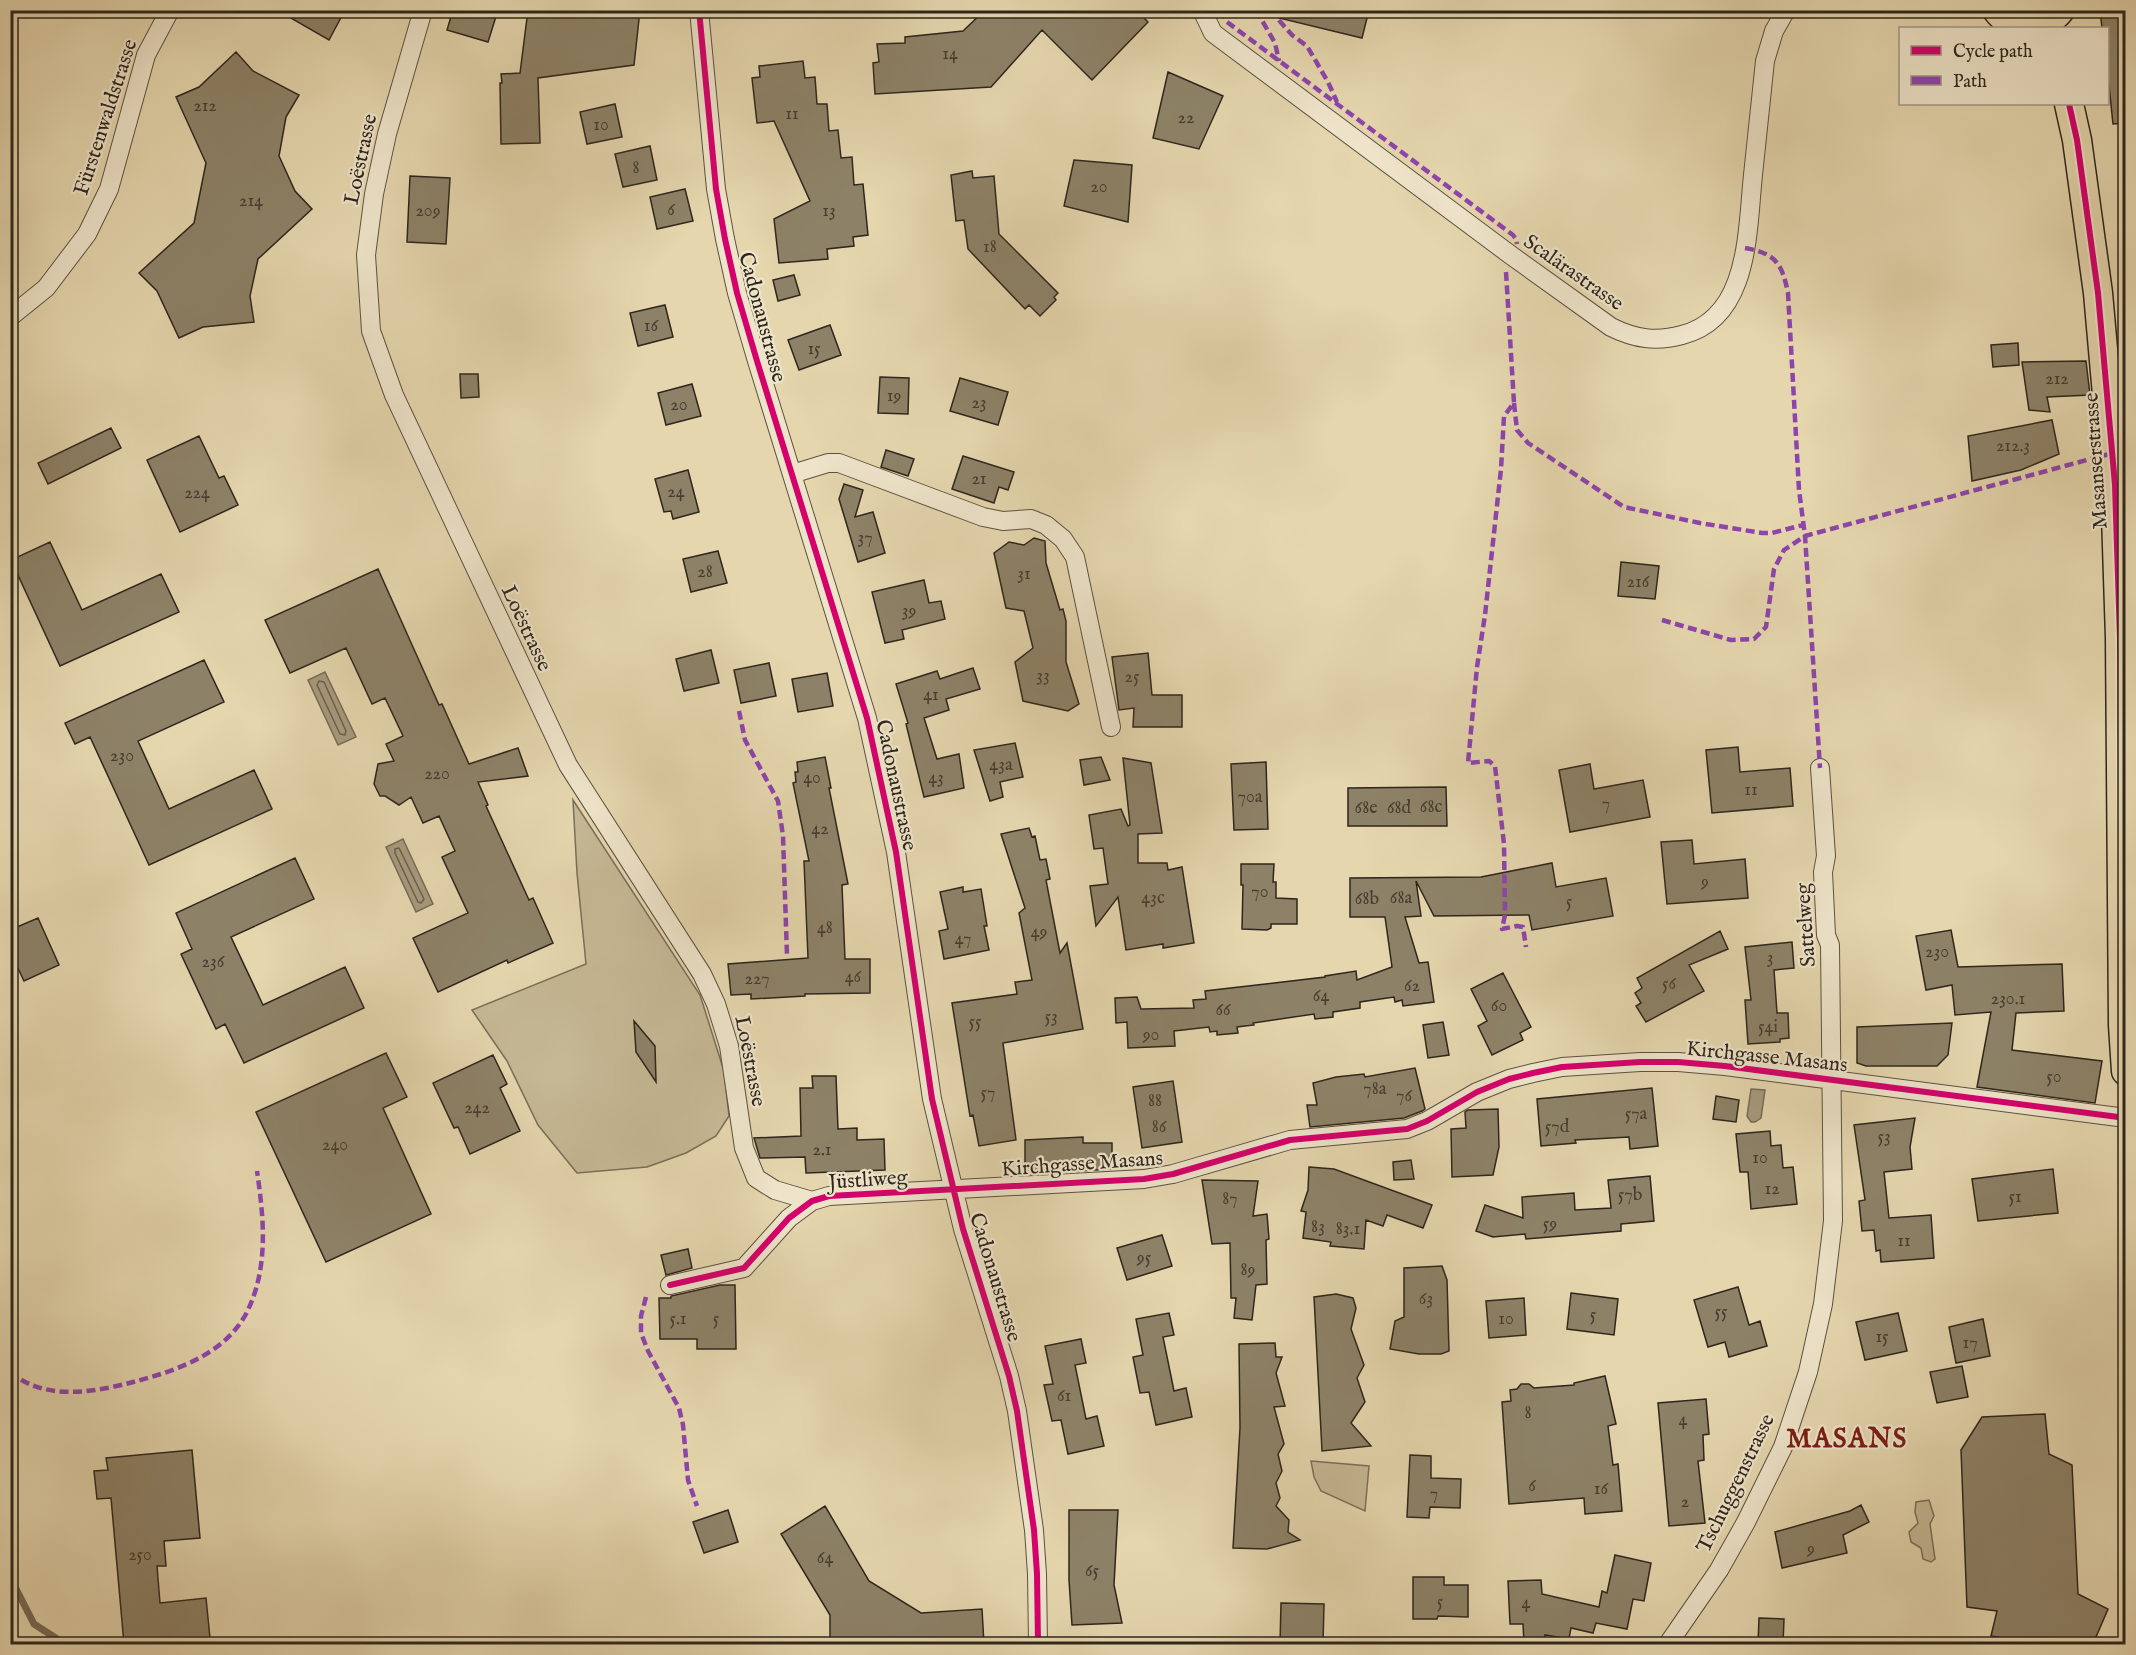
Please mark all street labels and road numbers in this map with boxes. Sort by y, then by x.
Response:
street label: Fürstenwaldstrasse [68,36,144,199]
street label: Loëstrasse [339,111,384,207]
street label: Scalärastrasse [1518,229,1629,318]
street label: Cadonaustrasse [731,249,792,386]
street label: Masanserstrasse [2078,391,2115,530]
street label: Loëstrasse [494,581,557,676]
street label: Cadonaustrasse [868,717,923,854]
street label: Sattelweg [1790,881,1823,968]
street label: Loëstrasse [728,1014,772,1109]
street label: Kirchgasse Masans [1685,1036,1849,1079]
street label: Kirchgasse Masans [1000,1145,1164,1184]
street label: Jüstliweg [826,1164,909,1197]
street label: Cadonaustrasse [962,1210,1027,1346]
street label: Tschuggenstrasse [1691,1409,1782,1558]

